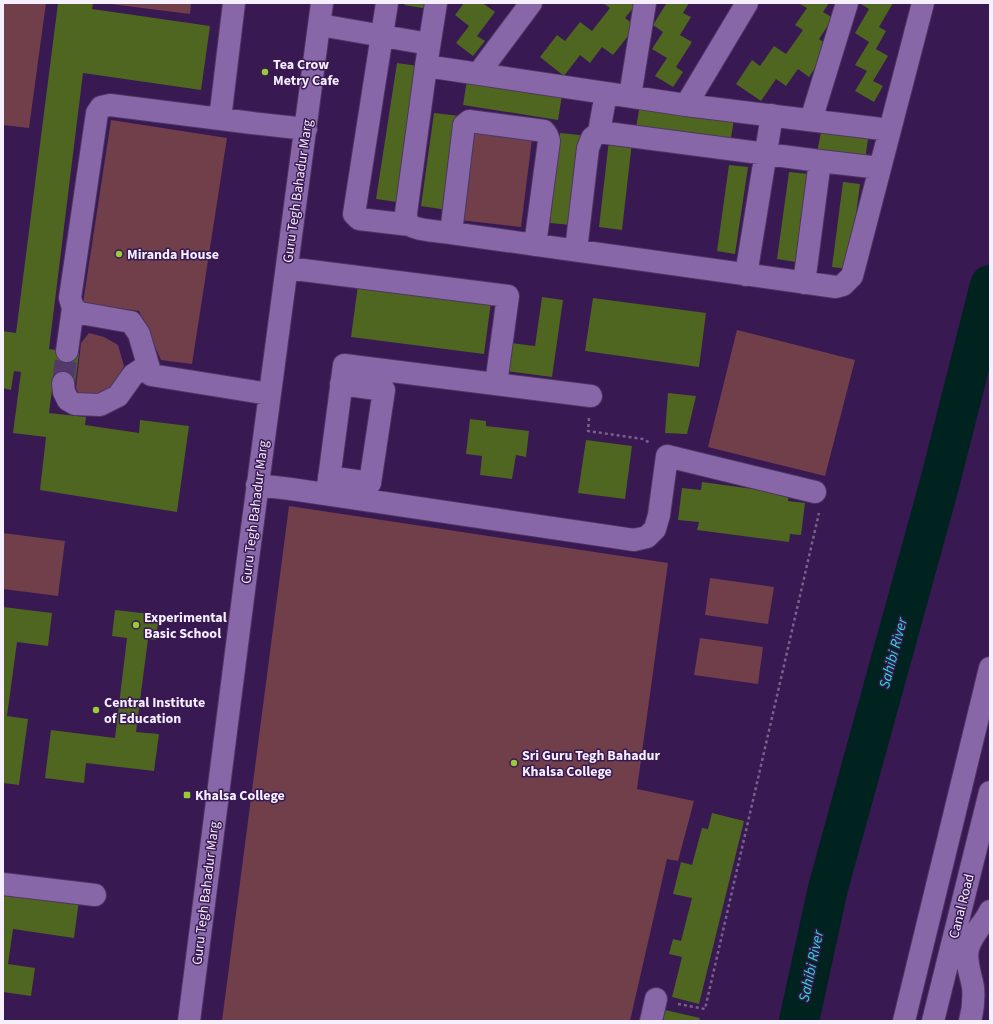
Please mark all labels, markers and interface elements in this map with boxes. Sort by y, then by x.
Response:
place label: Tea Crow Metry Cafe [273,55,339,91]
marker: Tea Crow Metry Cafe [260,67,270,77]
street label: Guru Tegh Bahadur Marg [278,118,318,264]
place label: Miranda House [127,245,219,265]
marker: Miranda House [114,249,124,259]
street label: Guru Tegh Bahadur Marg [236,439,274,585]
place label: Experimental Basic School [144,608,227,644]
water label: Sahibi River [874,615,913,691]
marker: Experimental Basic School [131,620,141,630]
place label: Central Institute of Education [104,693,205,729]
marker: Central Institute of Education [91,705,101,715]
place label: Sri Guru Tegh Bahadur Khalsa College [522,746,661,782]
marker: Sri Guru Tegh Bahadur Khalsa College [509,758,519,768]
place label: Khalsa College [195,786,285,806]
marker: Khalsa College [182,790,192,800]
street label: Guru Tegh Bahadur Marg [187,820,225,966]
street label: Canal Road [944,872,980,941]
water label: Sahibi River [794,928,829,1004]

